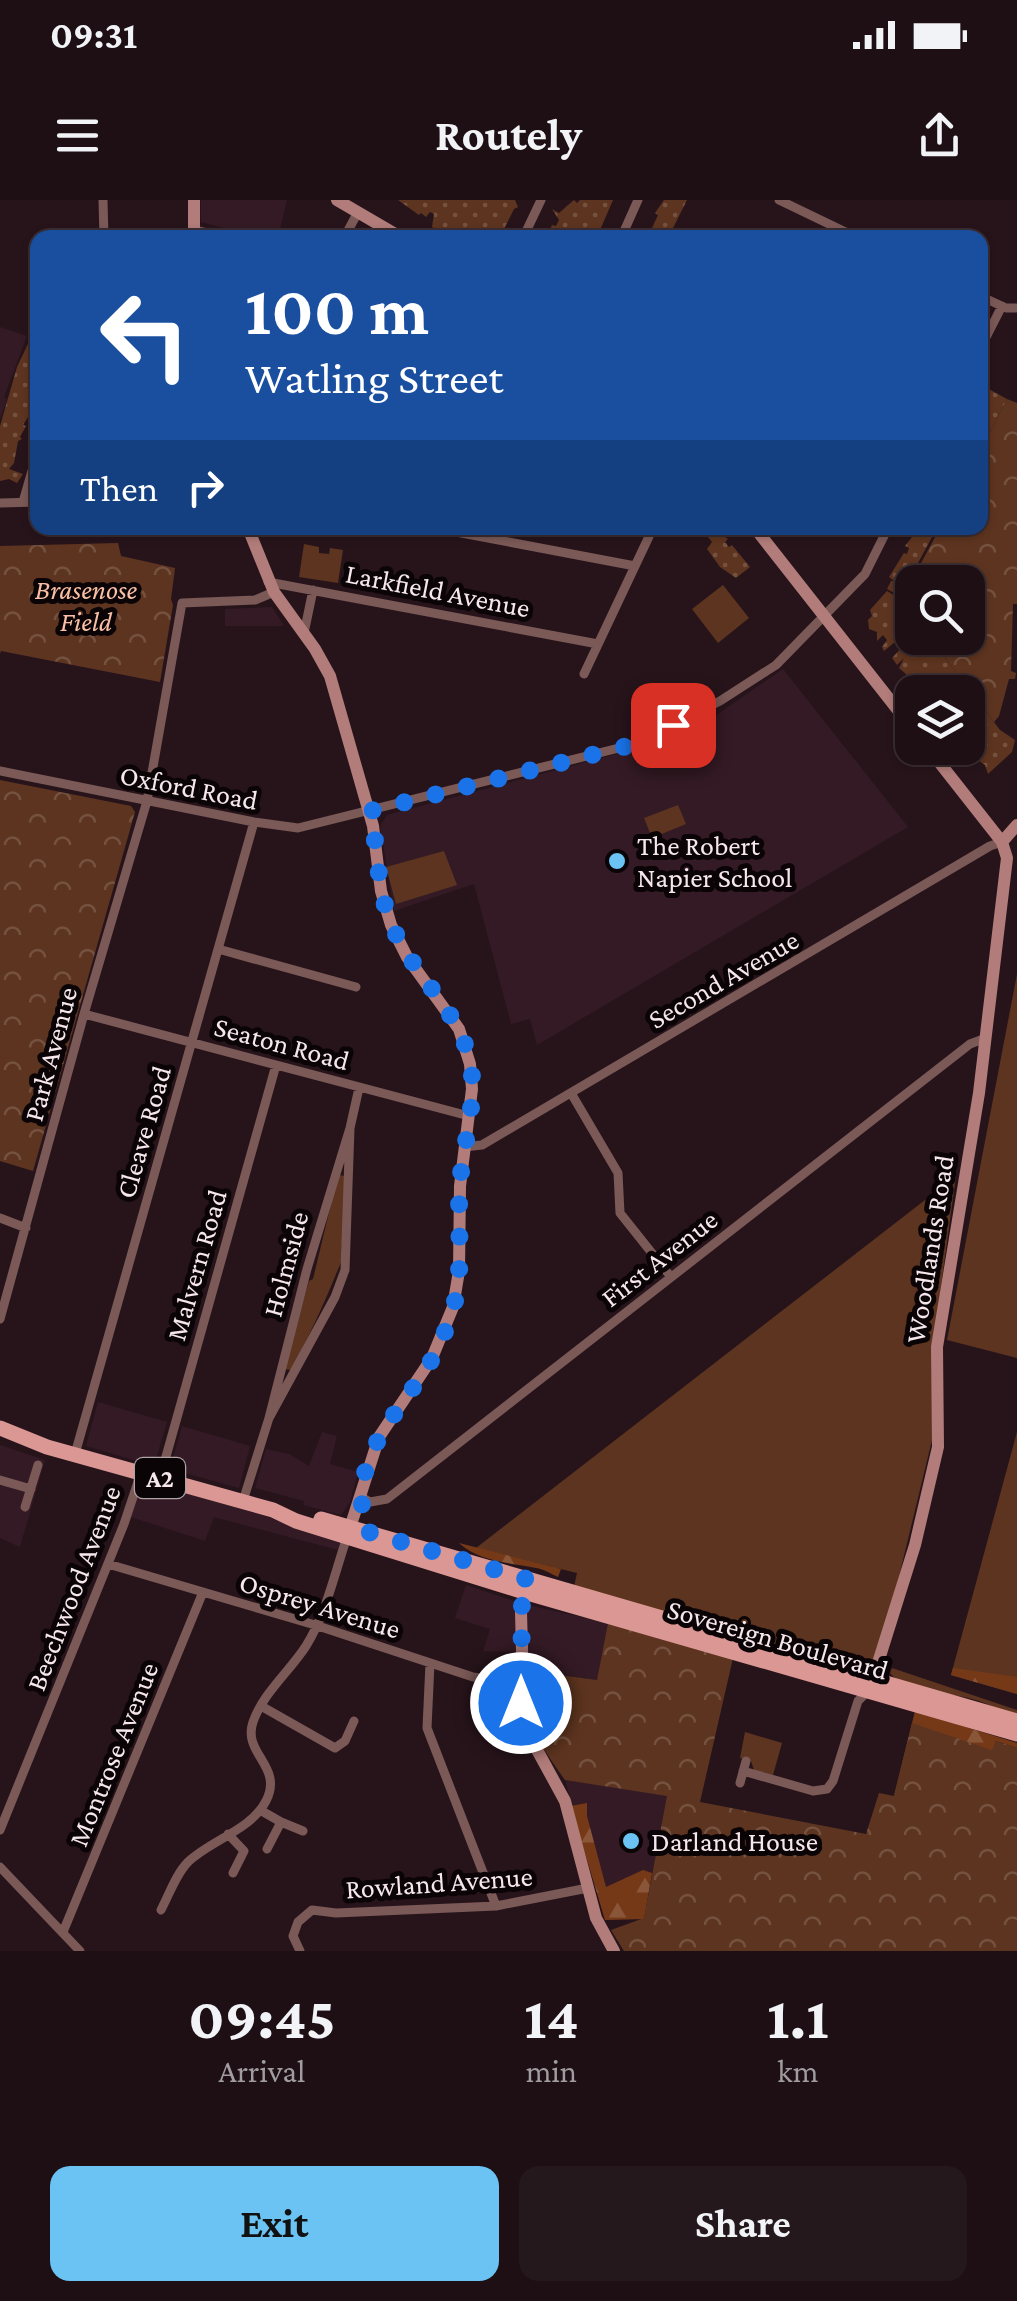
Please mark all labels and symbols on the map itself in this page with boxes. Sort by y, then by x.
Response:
street label: Larkfield Avenue [343,557,533,624]
park label: Brasenose Field [35,574,138,637]
pin [631,683,716,768]
street label: Oxford Road [117,759,261,816]
place label: The Robert Napier School [637,830,792,893]
marker: The Robert Napier School [606,850,628,872]
street label: Second Avenue [643,924,804,1035]
street label: Park Avenue [18,984,83,1125]
street label: Seaton Road [211,1011,353,1076]
street label: Cleave Road [110,1062,177,1202]
street label: Woodlands Road [899,1152,960,1345]
street label: Malvern Road [160,1186,233,1344]
street label: First Avenue [595,1203,724,1313]
street label: Holmside [257,1208,314,1320]
road number: A2 [135,1458,185,1498]
street label: Beechwood Avenue [20,1481,127,1695]
street label: Osprey Avenue [236,1566,404,1645]
street label: Sovereign Boulevard [664,1593,892,1686]
position arrow [469,1651,573,1755]
street label: Montrose Avenue [62,1658,164,1851]
place label: Darland House [651,1826,818,1857]
marker: Darland House [620,1830,642,1852]
street label: Rowland Avenue [344,1860,534,1904]

